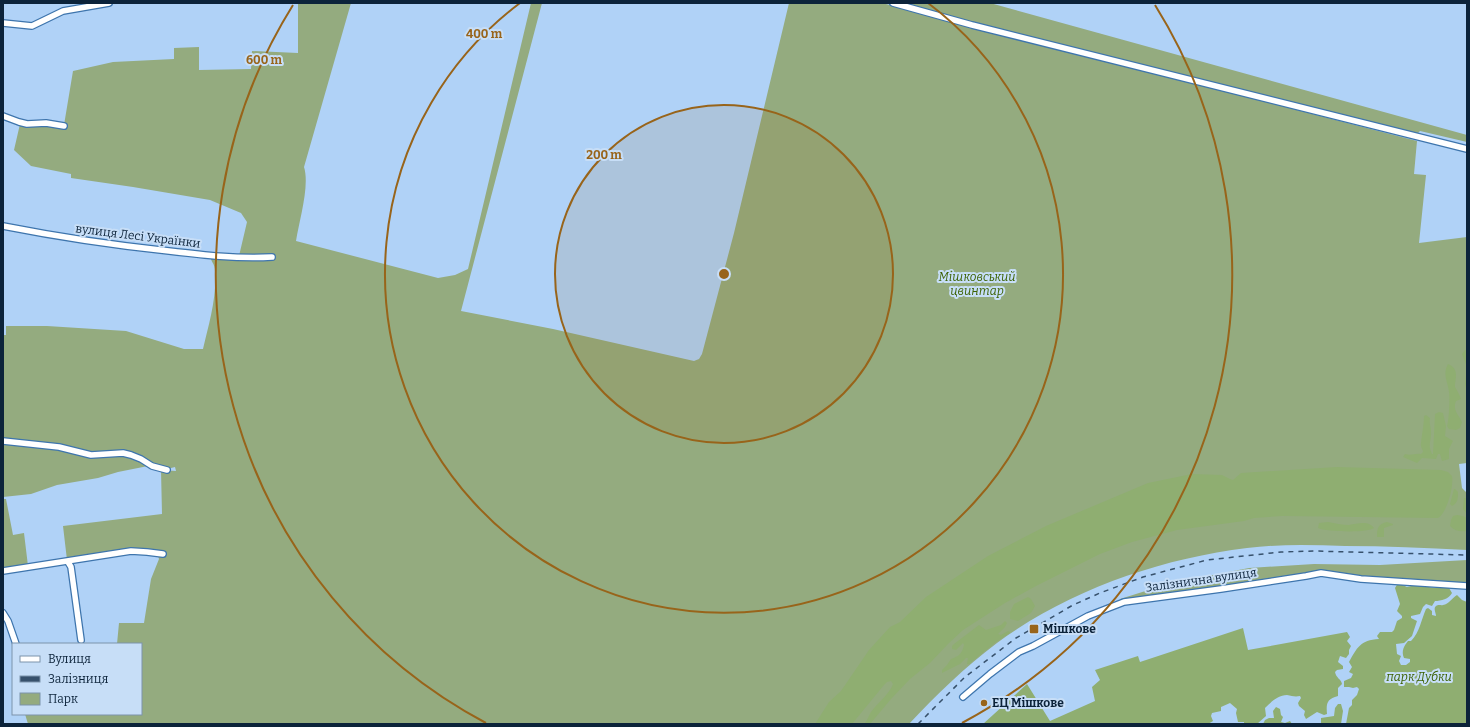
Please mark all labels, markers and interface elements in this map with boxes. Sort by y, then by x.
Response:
text: 400 m [466,27,503,41]
text: 600 m [246,53,283,67]
text: 200 m [586,148,622,162]
street label: вулиця Лесі Українки [75,221,201,251]
centre of rings [717,267,731,281]
park label: Мішковський цвинтар [938,270,1016,298]
street label: Залізнична вулиця [1145,565,1258,595]
place label: Мішкове [1043,622,1096,636]
marker: Мішкове [1028,623,1040,635]
legend [12,643,142,715]
text: Вулиця [48,652,91,666]
park label: парк Дубки [1385,670,1452,684]
text: Залізниця [48,672,109,686]
text: Парк [48,692,78,706]
place label: ЕЦ Мішкове [992,696,1064,710]
marker: ЕЦ Мішкове [979,698,989,708]

